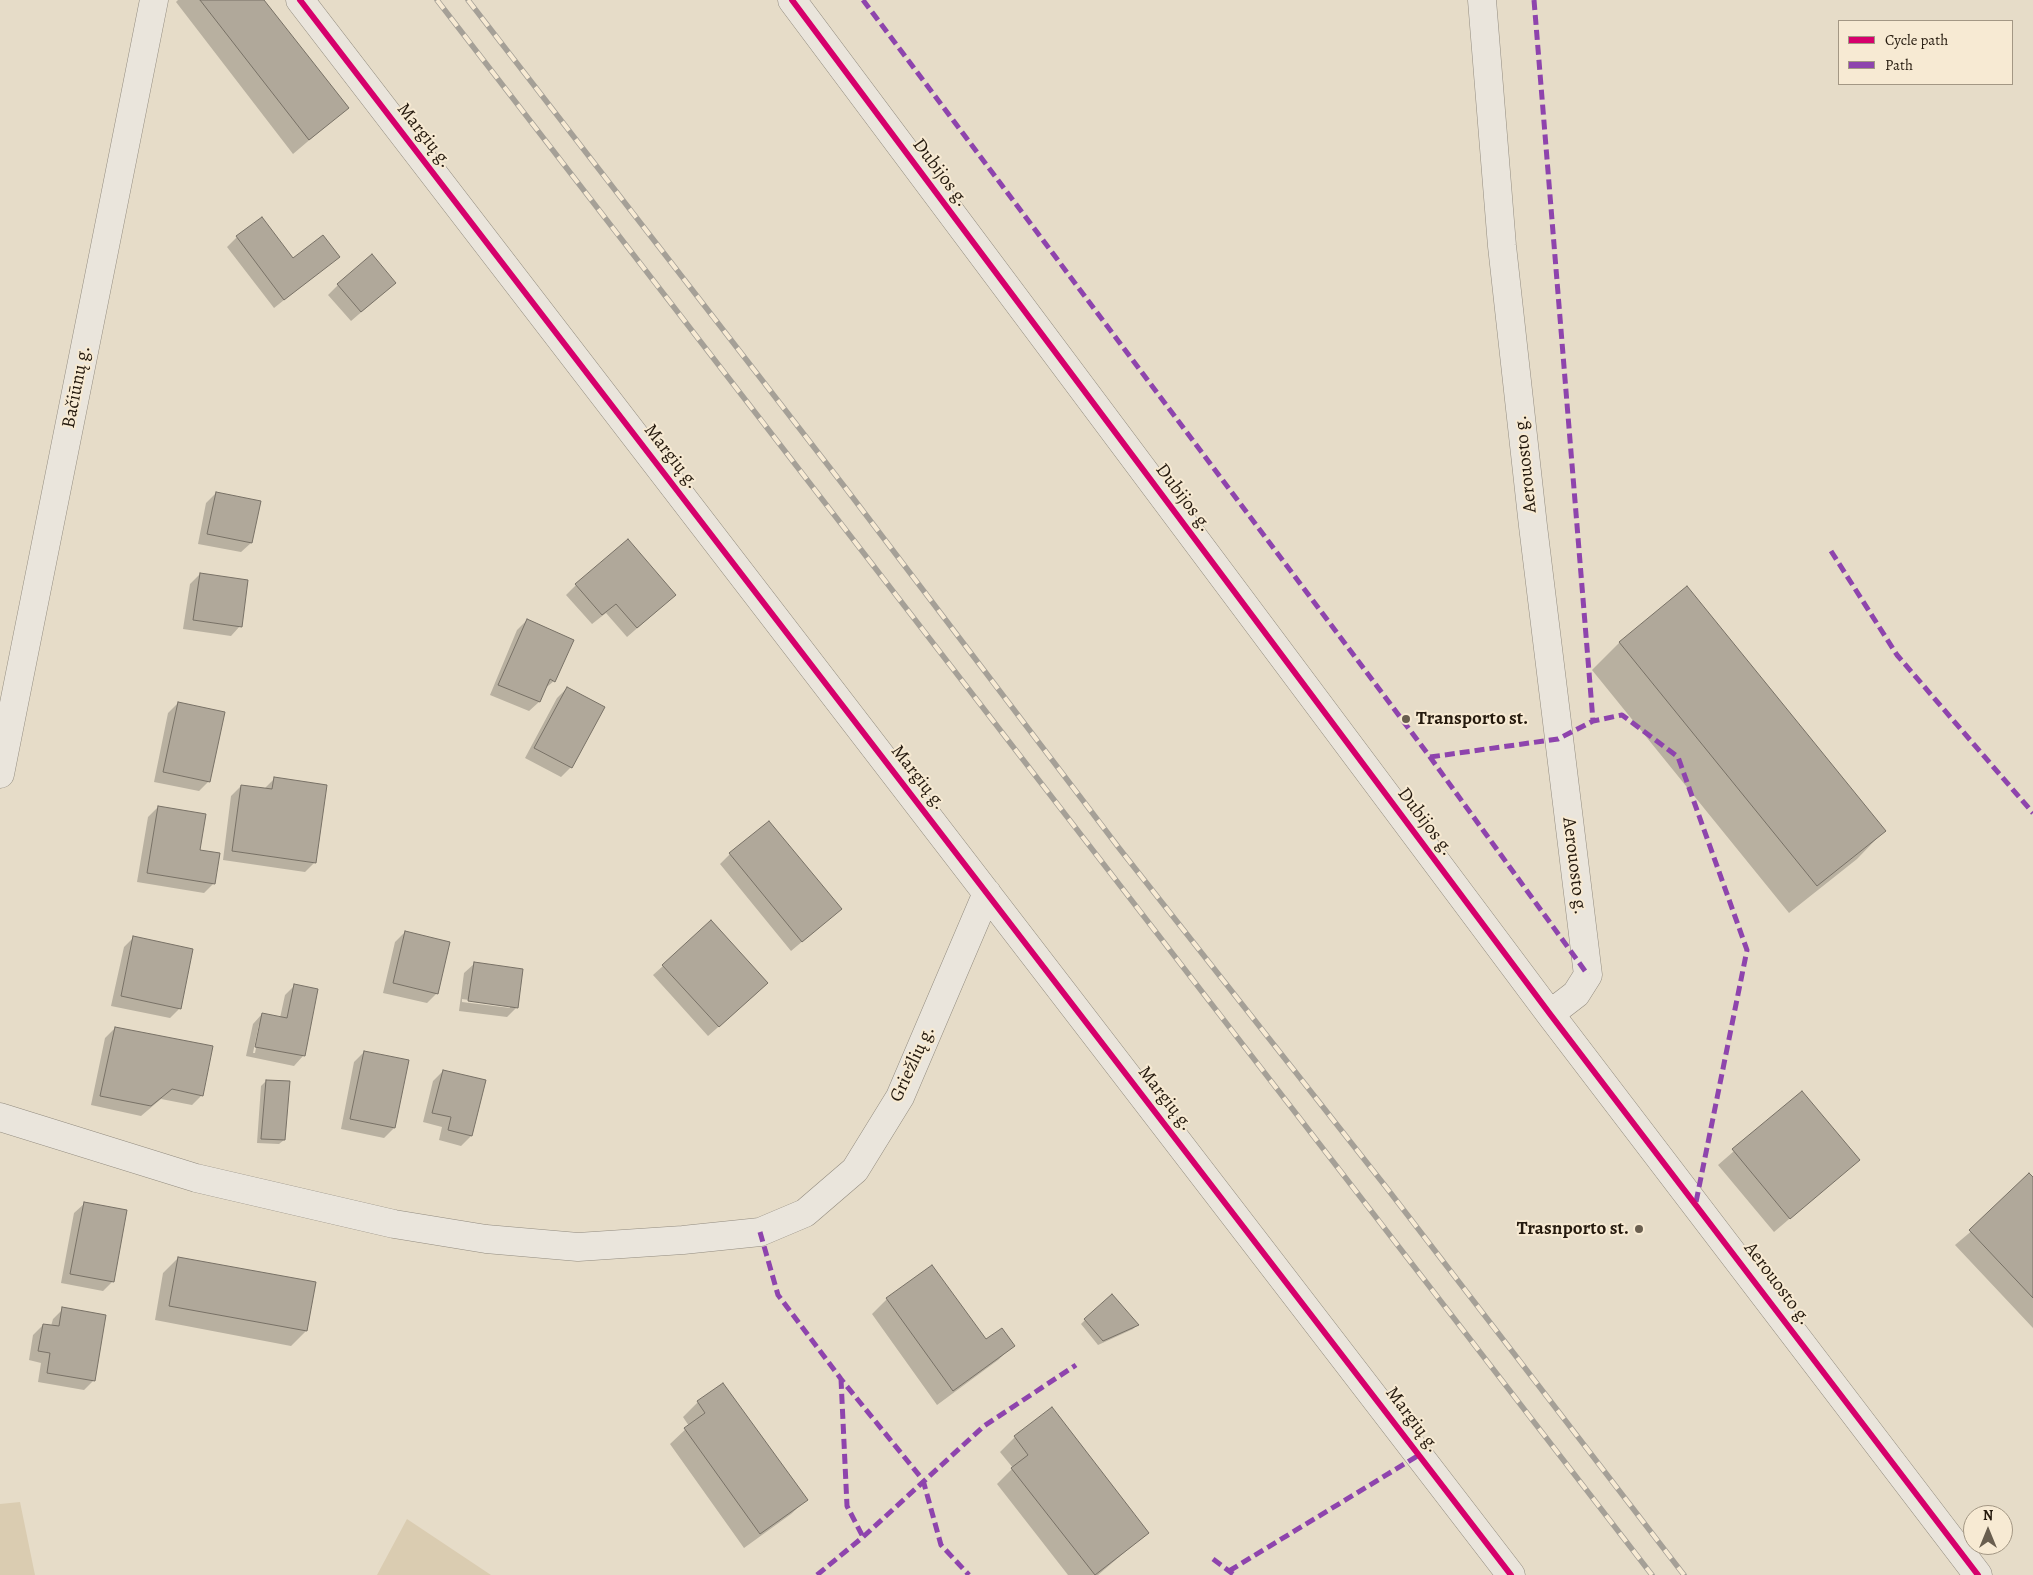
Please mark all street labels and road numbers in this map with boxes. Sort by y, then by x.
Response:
street label: Margių g. [392,99,456,173]
street label: Dubijos g. [907,134,973,212]
street label: Bačiūnų g. [58,344,96,430]
street label: Aerouosto g. [1510,414,1542,514]
street label: Margių g. [639,420,703,494]
street label: Dubijos g. [1150,459,1216,537]
street label: Margių g. [886,741,950,815]
street label: Dubijos g. [1392,783,1458,861]
street label: Aerouosto g. [1557,816,1591,916]
street label: Griežlių g. [885,1022,941,1106]
street label: Margių g. [1133,1062,1197,1136]
street label: Aerouosto g. [1738,1238,1816,1330]
street label: Margių g. [1380,1383,1444,1457]

